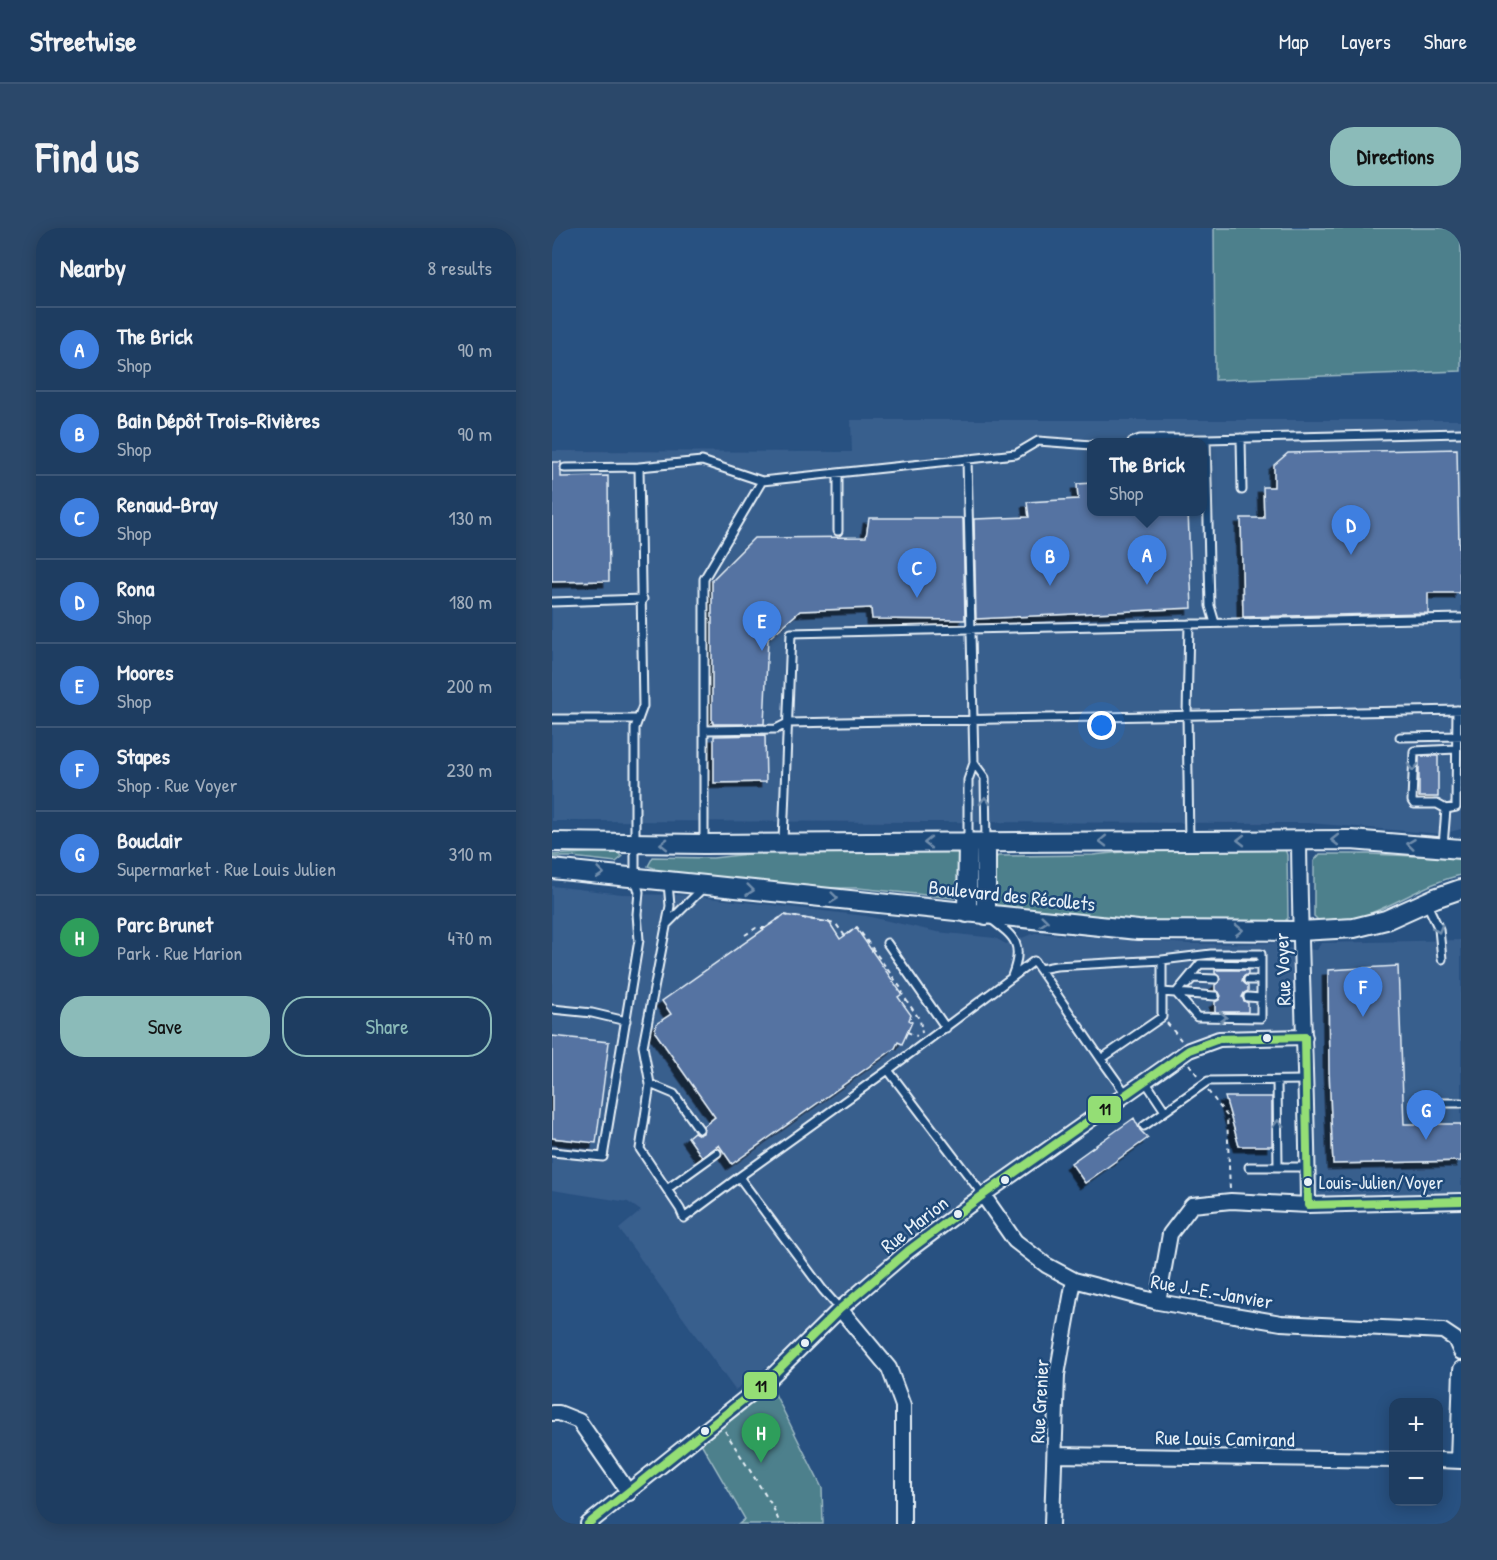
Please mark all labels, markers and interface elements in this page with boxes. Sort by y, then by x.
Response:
text: Streetwise [30,22,136,60]
text: Map [1279,27,1308,56]
text: Layers [1341,27,1391,56]
text: Share [1424,27,1467,56]
button: Directions [1330,127,1461,186]
text: Find us [36,128,139,185]
text: Nearby [60,250,126,285]
text: 8 results [427,254,492,281]
text: The Brick [117,321,193,351]
text: A [75,336,84,363]
text: 90 m [458,336,492,363]
text: Shop [117,351,151,378]
text: Bain Dépôt Trois-Rivières [117,405,320,435]
text: B [74,420,85,447]
text: 90 m [458,420,492,447]
text: Shop [117,435,151,462]
popup [1087,438,1207,516]
text: The Brick [1109,449,1185,479]
text: Shop [1109,479,1143,506]
text: Renaud-Bray [117,489,218,519]
text: C [74,504,85,531]
text: 130 m [449,504,492,531]
pin: D [1332,506,1370,555]
text: Shop [117,519,151,546]
pin: B [1030,536,1070,586]
pin: A [1128,536,1166,585]
pin: C [898,548,937,598]
text: Rona [117,573,154,603]
text: D [75,588,84,615]
text: 180 m [449,588,492,615]
pin: E [742,602,782,651]
text: Shop [117,603,151,630]
text: Moores [117,657,174,687]
text: E [75,672,84,699]
text: 200 m [447,672,492,699]
text: Shop [117,687,151,714]
your location [1087,711,1116,740]
text: Stapes [117,741,170,771]
text: F [76,756,83,783]
text: 230 m [447,756,492,783]
one-way arrow [1407,763,1419,772]
text: Shop · Rue Voyer [117,771,237,798]
one-way arrow [979,797,992,806]
text: Bouclair [117,825,182,855]
one-way arrow [1236,834,1245,846]
one-way arrow [1330,834,1339,846]
one-way arrow [1098,835,1107,847]
one-way arrow [923,837,932,849]
one-way arrow [660,838,669,850]
one-way arrow [1406,838,1415,851]
text: G [75,840,84,867]
text: 310 m [449,840,492,867]
text: Supermarket · Rue Louis Julien [117,855,336,882]
one-way arrow [596,866,605,879]
street label: Boulevard des Récollets [927,873,1097,917]
one-way arrow [745,883,755,895]
one-way arrow [830,892,839,904]
text: Parc Brunet [117,909,213,939]
one-way arrow [1040,914,1049,927]
one-way arrow [1431,923,1443,934]
text: H [75,924,84,951]
text: 470 m [447,924,492,951]
one-way arrow [1234,924,1243,936]
street label: Rue Voyer [1267,932,1297,1006]
text: Park · Rue Marion [117,939,242,966]
pin: F [1344,968,1382,1017]
button: Save [60,996,270,1057]
button: Share [282,996,492,1057]
one-way arrow [1219,1011,1228,1023]
unlabelled marker [1261,1032,1273,1044]
pin: G [1406,1090,1446,1140]
line badge: 11 [1087,1095,1122,1124]
text: 11 [1099,1098,1111,1120]
one-way arrow [1271,1119,1284,1128]
place label: Louis-Julien/Voyer [1319,1170,1443,1195]
unlabelled marker [999,1174,1011,1186]
marker: Louis-Julien/Voyer [1302,1176,1314,1188]
street label: Rue Marion [875,1189,953,1259]
unlabelled marker [952,1208,964,1220]
street label: Rue J.-E.-Janvier [1149,1267,1275,1315]
unlabelled marker [799,1337,811,1349]
street label: Rue Grenier [1023,1358,1055,1444]
line badge: 11 [743,1371,778,1400]
text: 11 [755,1375,767,1397]
map controls [1389,1398,1443,1506]
button: + [1389,1398,1443,1452]
pin: H [742,1414,780,1463]
street label: Rue Louis Camirand [1155,1423,1295,1453]
unlabelled marker [699,1425,711,1437]
button: − [1389,1452,1443,1506]

